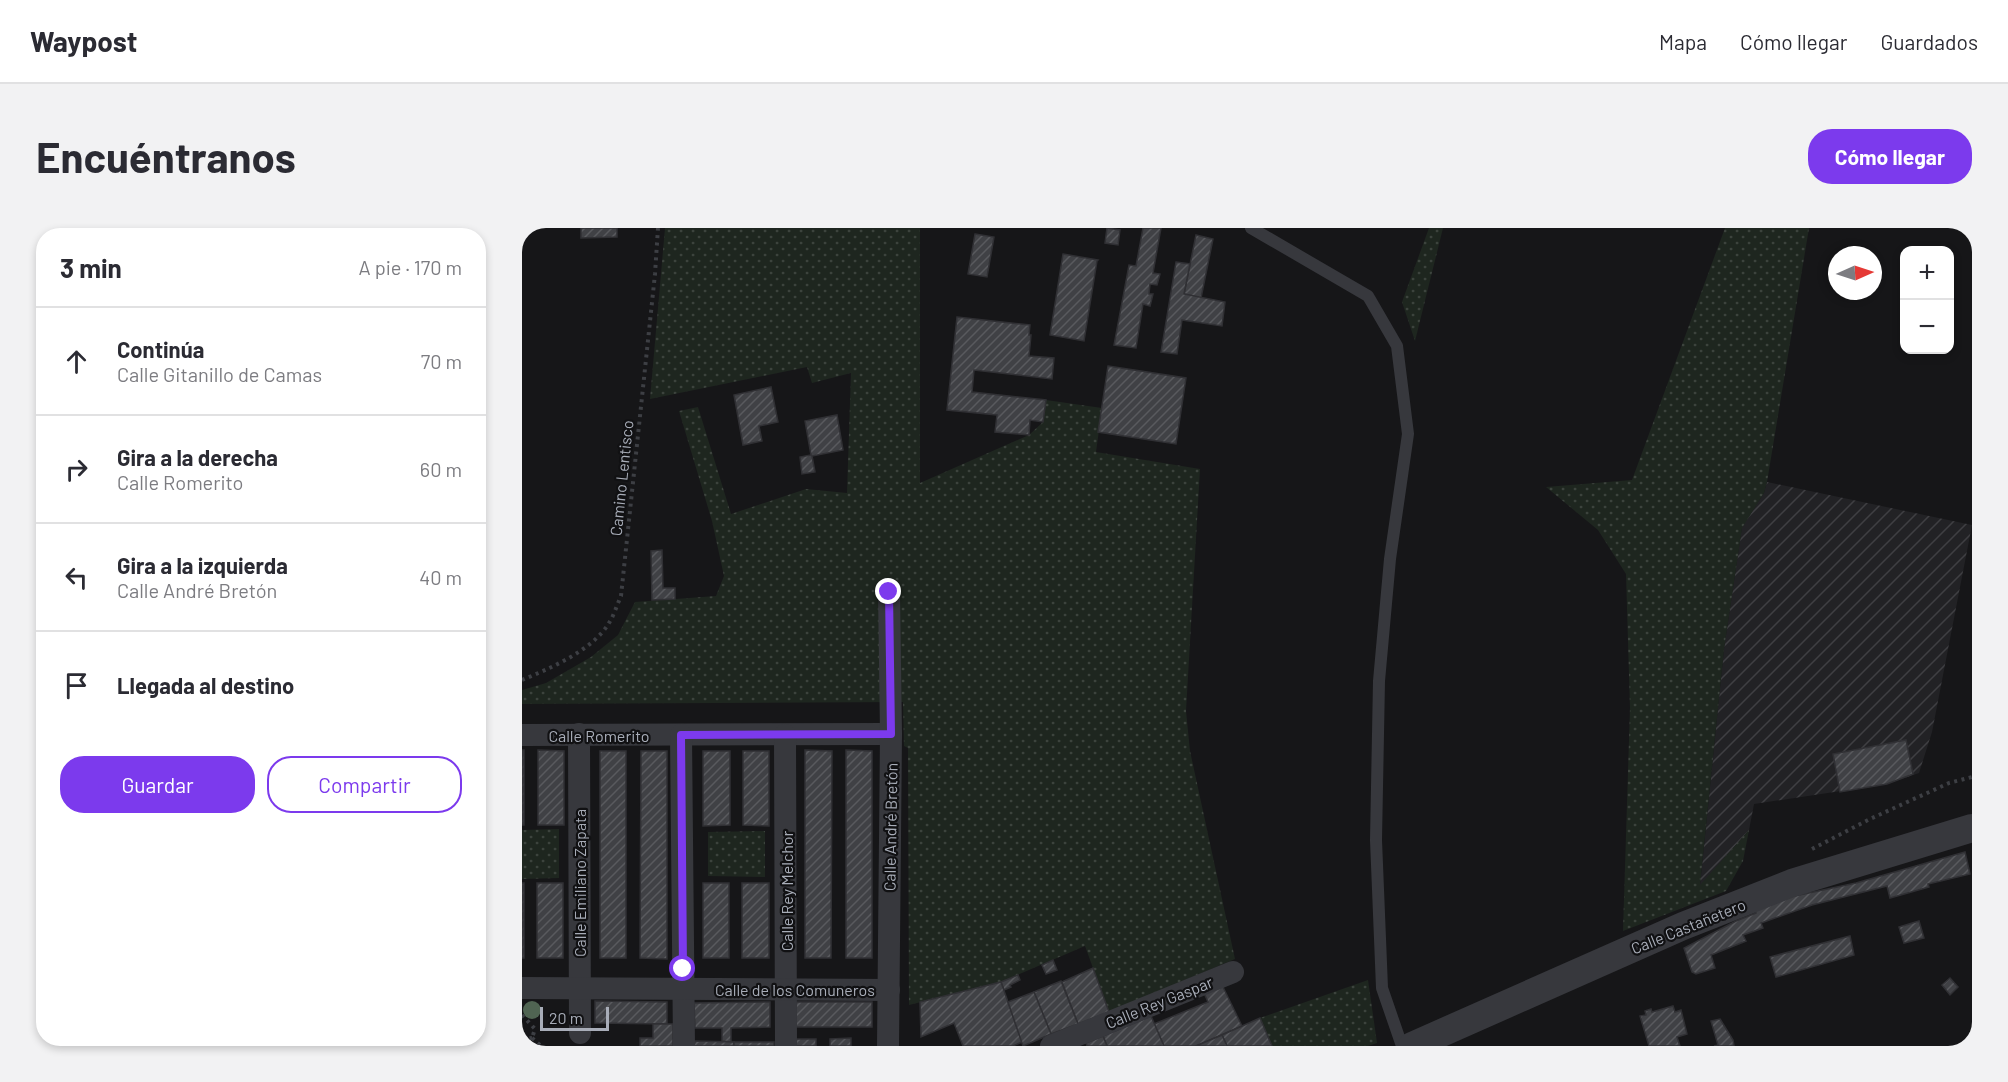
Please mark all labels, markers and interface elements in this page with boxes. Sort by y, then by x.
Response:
text: Waypost [30,24,137,58]
text: Mapa [1659,29,1707,54]
text: Cómo llegar [1740,29,1847,54]
text: Guardados [1880,29,1978,54]
button: Cómo llegar [1808,129,1972,184]
text: Encuéntranos [36,131,296,181]
north arrow [1828,246,1882,300]
map controls [1900,246,1954,354]
button: + [1900,246,1954,300]
text: 3 min [60,252,122,283]
text: A pie · 170 m [359,255,462,279]
button: − [1900,300,1954,354]
text: Continúa [117,336,204,362]
icon: ahead [60,345,93,378]
text: 70 m [421,349,462,373]
text: Calle Gitanillo de Camas [117,362,322,386]
street label: Camino Lentisco [605,419,637,537]
text: Gira a la derecha [117,444,278,470]
icon: right [60,453,93,486]
text: 60 m [420,457,462,481]
text: Calle Romerito [117,470,243,494]
text: Gira a la izquierda [117,552,288,578]
icon: left [60,561,93,594]
text: 40 m [419,565,462,589]
text: Calle André Bretón [117,578,277,602]
route end [875,578,901,604]
icon: arrive [60,669,93,702]
text: Llegada al destino [117,672,294,698]
street label: Calle Romerito [548,726,650,745]
button: Guardar [60,756,255,813]
button: Compartir [267,756,462,813]
street label: Calle André Bretón [879,763,901,891]
street label: Calle Emiliano Zapata [570,809,589,957]
street label: Calle Rey Melchor [777,831,796,951]
street label: Calle Castañetero [1628,894,1748,958]
route start [669,955,695,981]
street label: Calle Rey Gaspar [1103,972,1216,1032]
street label: Calle de los Comuneros [715,980,875,999]
scale bar [540,1004,609,1032]
text: 20 m [549,1008,583,1027]

